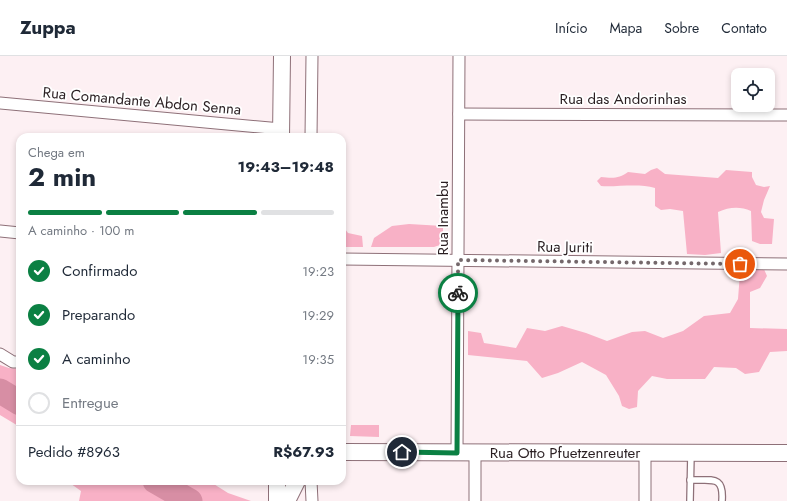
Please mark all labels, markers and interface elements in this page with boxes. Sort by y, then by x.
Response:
text: Zuppa [20,14,76,41]
text: Início [555,18,587,38]
text: Mapa [609,18,642,38]
text: Sobre [664,18,699,38]
text: Contato [721,18,767,38]
map controls [731,68,775,112]
button: locate [731,68,775,112]
street label: Rua Comandante Abdon Senna [42,81,242,121]
street label: Rua das Andorinhas [560,88,686,110]
text: Chega em [28,143,85,162]
text: 19:43–19:48 [238,156,334,178]
text: 2 min [28,158,96,196]
street label: Rua Inambu [432,181,454,255]
text: A caminho · 100 m [28,221,134,240]
street label: Rua Juriti [537,236,593,258]
pin [723,247,757,281]
icon: bag [729,253,751,275]
icon: check [28,260,50,282]
text: Confirmado [62,260,137,282]
text: 19:23 [302,262,334,281]
courier [438,273,478,313]
icon: bike [447,282,469,304]
icon: check [28,304,50,326]
text: Preparando [62,304,135,326]
text: 19:29 [302,306,334,325]
icon: check [28,348,50,370]
text: A caminho [62,348,130,370]
text: 19:35 [302,350,334,369]
text: Entregue [62,392,119,414]
pin [385,435,419,469]
text: Pedido #8963 [28,441,120,463]
text: R$67.93 [273,441,334,463]
icon: home [391,441,413,463]
street label: Rua Otto Pfuetzenreuter [490,442,641,464]

